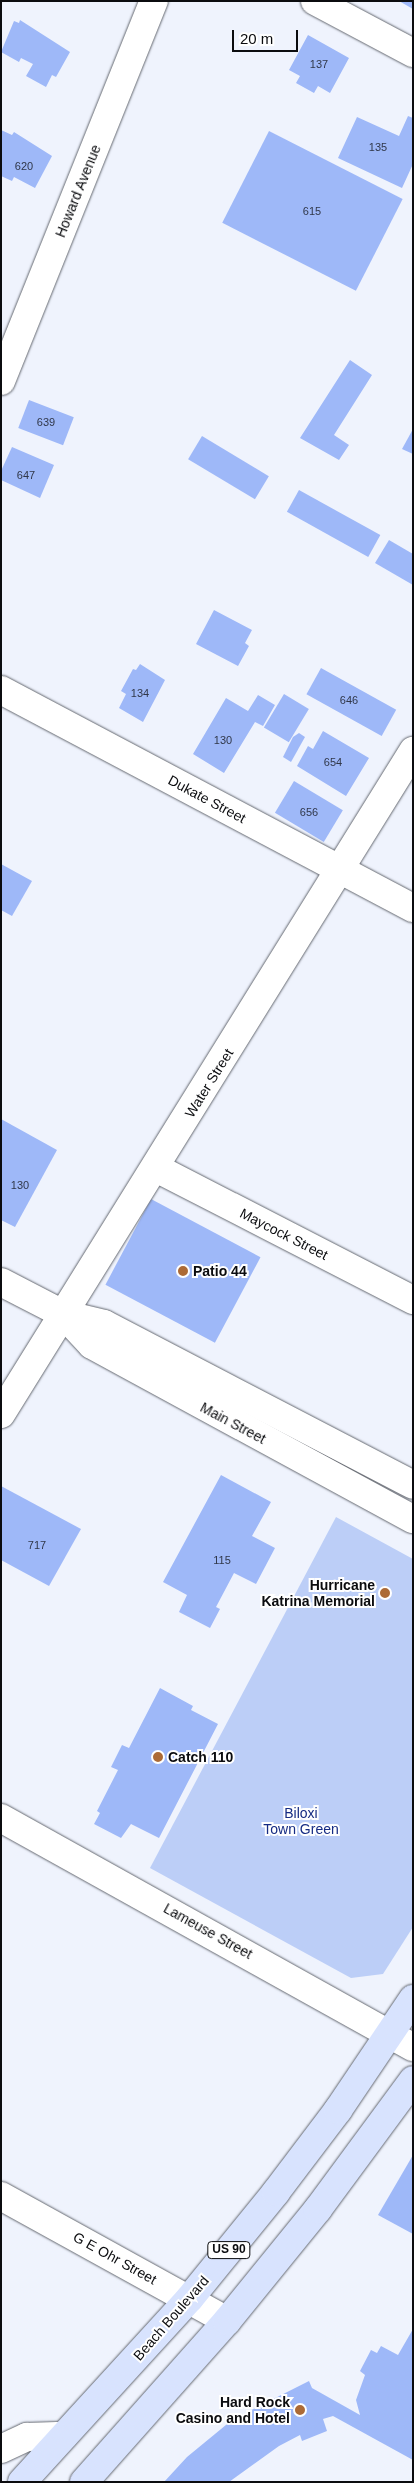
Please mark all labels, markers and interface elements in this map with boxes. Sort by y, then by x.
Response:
scale bar [234,20,300,52]
text: 20 m [240,30,273,47]
house number: 137 [310,57,328,71]
house number: 135 [369,140,387,154]
street label: Howard Avenue [52,142,104,240]
house number: 620 [15,159,33,173]
house number: 615 [303,204,321,218]
house number: 639 [37,415,55,429]
house number: 647 [17,468,35,482]
house number: 134 [131,686,149,700]
house number: 646 [340,693,358,707]
house number: 130 [214,733,232,747]
house number: 654 [324,755,342,769]
street label: Dukate Street [165,771,249,827]
house number: 656 [300,805,318,819]
street label: Water Street [181,1045,237,1121]
house number: 130 [11,1178,29,1192]
street label: Maycock Street [237,1205,331,1263]
place label: Patio 44 [193,1263,247,1279]
marker: Patio 44 [177,1265,189,1277]
street label: Main Street [197,1399,269,1447]
house number: 717 [28,1538,46,1552]
house number: 115 [213,1553,231,1567]
place label: Hurricane Katrina Memorial [261,1577,375,1610]
marker: Hurricane Katrina Memorial [379,1587,391,1599]
place label: Catch 110 [168,1749,233,1765]
marker: Catch 110 [152,1751,164,1763]
park label: Biloxi Town Green [263,1805,339,1838]
street label: Lameuse Street [161,1900,255,1962]
street label: G E Ohr Street [70,2228,160,2288]
road number: US 90 [206,2240,252,2260]
street label: Beach Boulevard [130,2272,212,2364]
place label: Hard Rock Casino and Hotel [176,2394,290,2426]
marker: Hard Rock Casino and Hotel [294,2404,306,2416]

